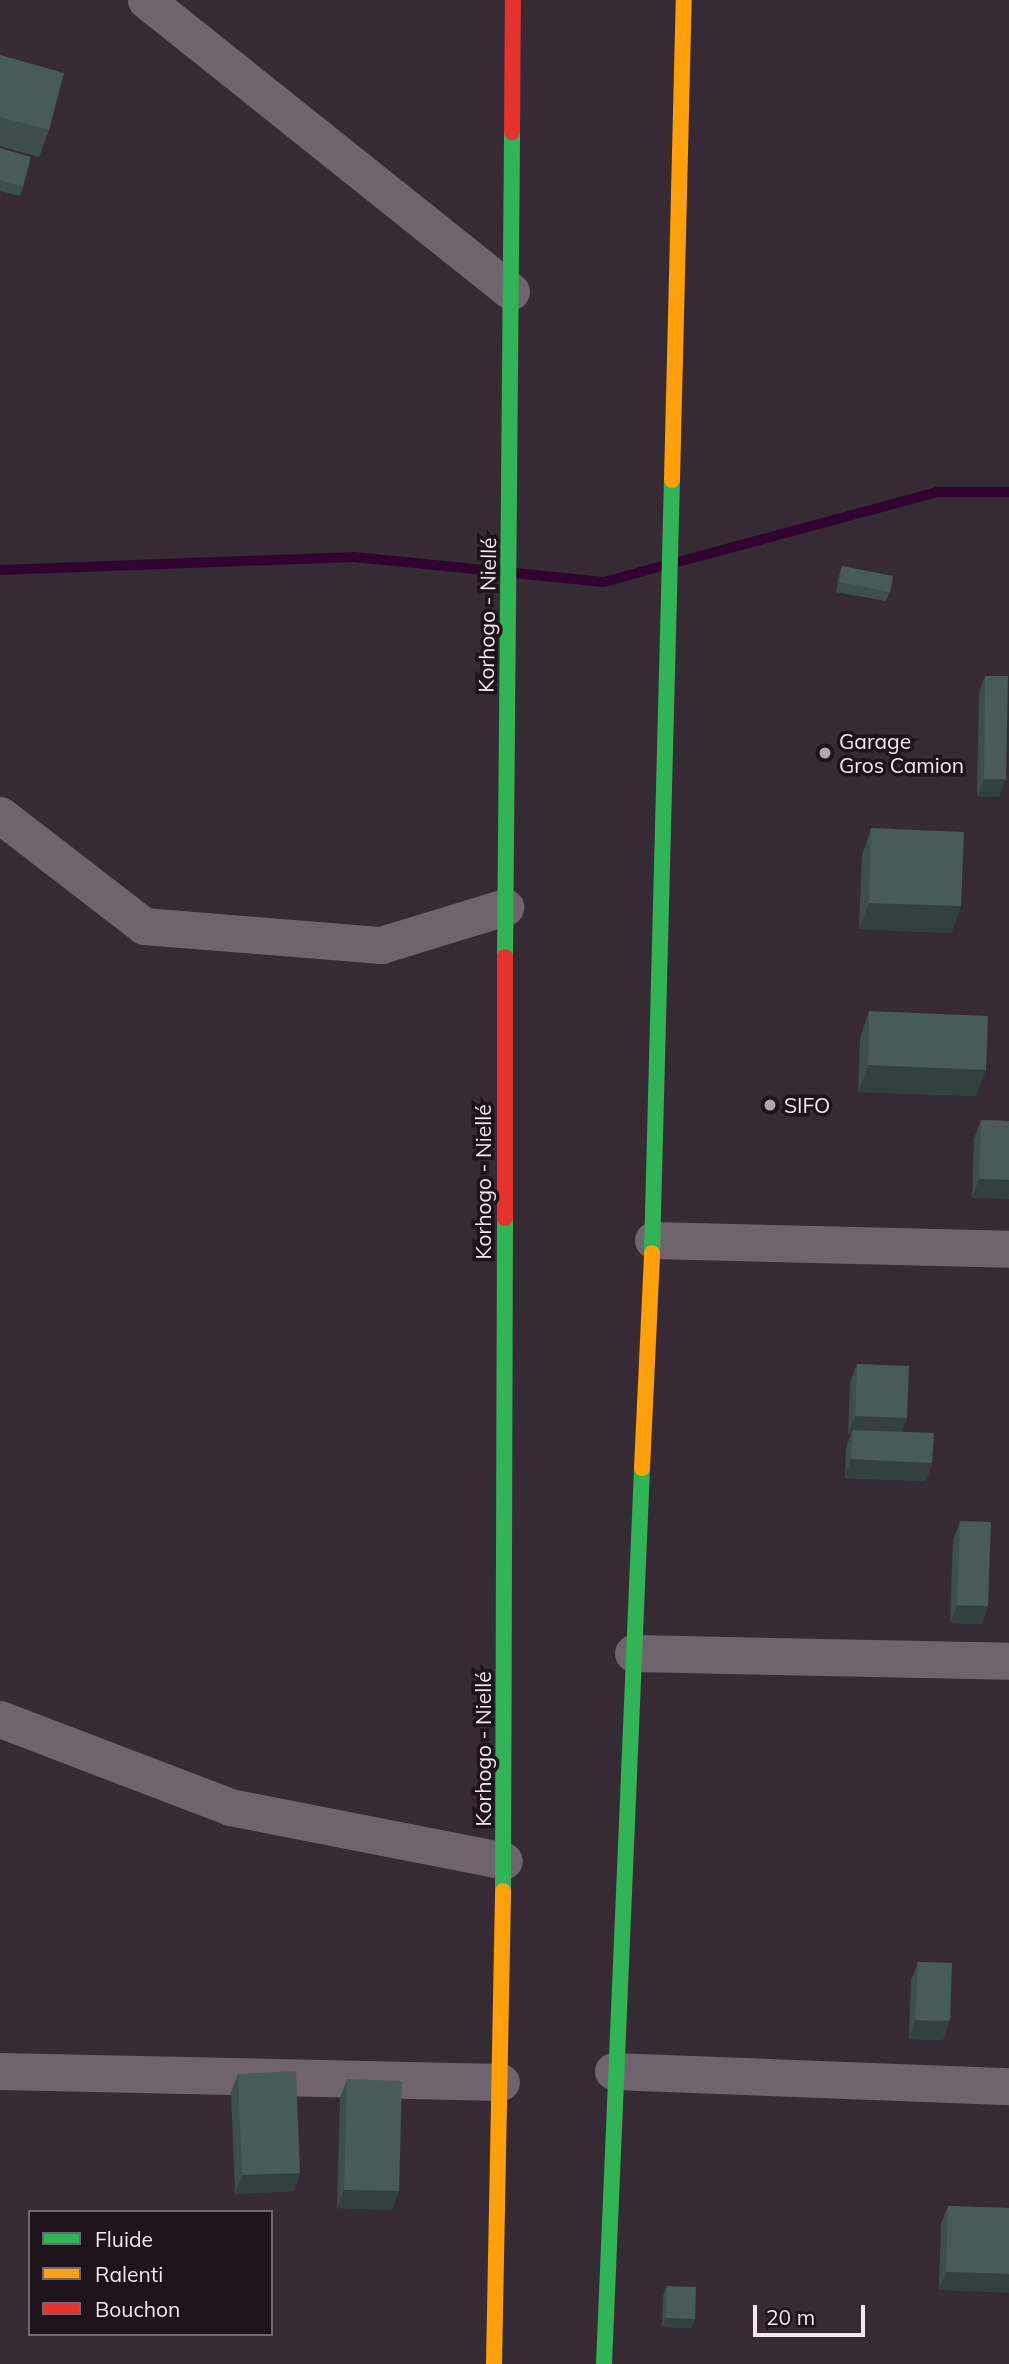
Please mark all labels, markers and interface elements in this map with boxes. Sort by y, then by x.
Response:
street label: Korhogo - Niellé [473,537,501,693]
place label: Garage Gros Camion [839,728,964,778]
marker: Garage Gros Camion [817,745,833,761]
place label: SIFO [784,1092,830,1118]
marker: SIFO [762,1097,778,1113]
street label: Korhogo - Niellé [470,1104,496,1260]
street label: Korhogo - Niellé [470,1671,496,1827]
legend [28,2210,273,2336]
text: Fluide [95,2226,153,2252]
text: Ralenti [95,2261,163,2287]
scale bar [757,2290,869,2334]
text: Bouchon [95,2296,180,2322]
text: 20 m [766,2304,815,2330]

